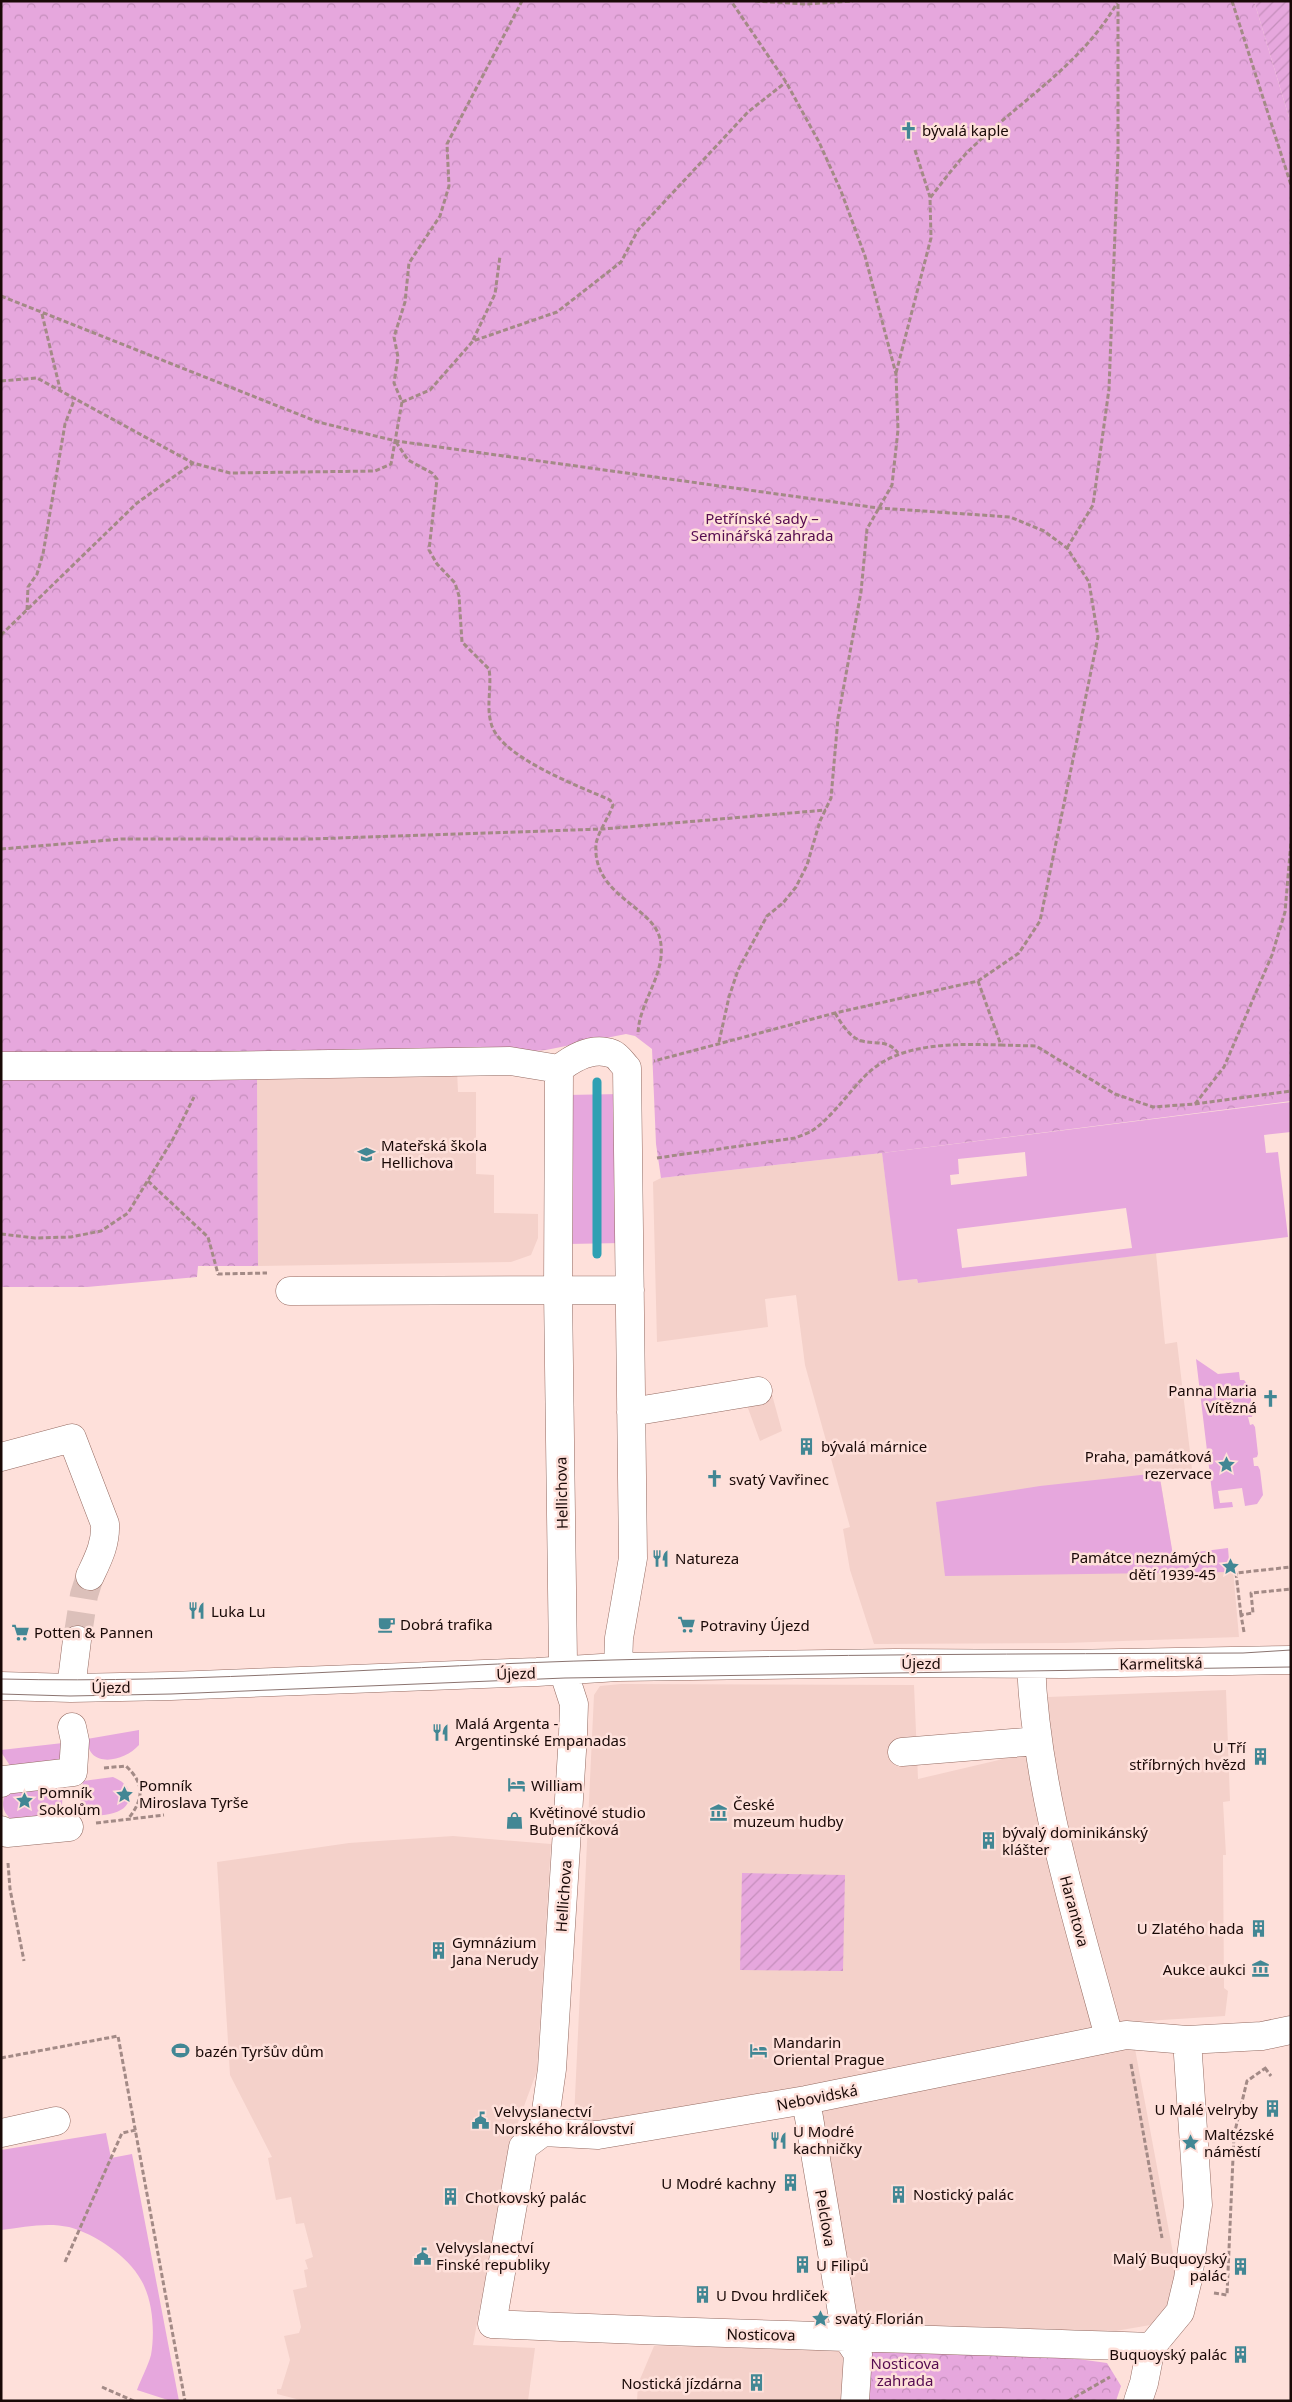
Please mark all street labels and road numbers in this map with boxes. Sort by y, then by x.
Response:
street label: Hellichova [550,1457,572,1529]
street label: Karmelitská [1119,1652,1203,1674]
street label: Újezd [901,1653,941,1673]
street label: Újezd [496,1662,536,1684]
street label: Újezd [91,1677,131,1697]
street label: Hellichova [550,1859,576,1933]
street label: Harantova [1056,1873,1094,1949]
street label: Nebovidská [775,2079,859,2115]
street label: Pelclova [811,2188,841,2248]
street label: Nosticova [726,2323,796,2345]

